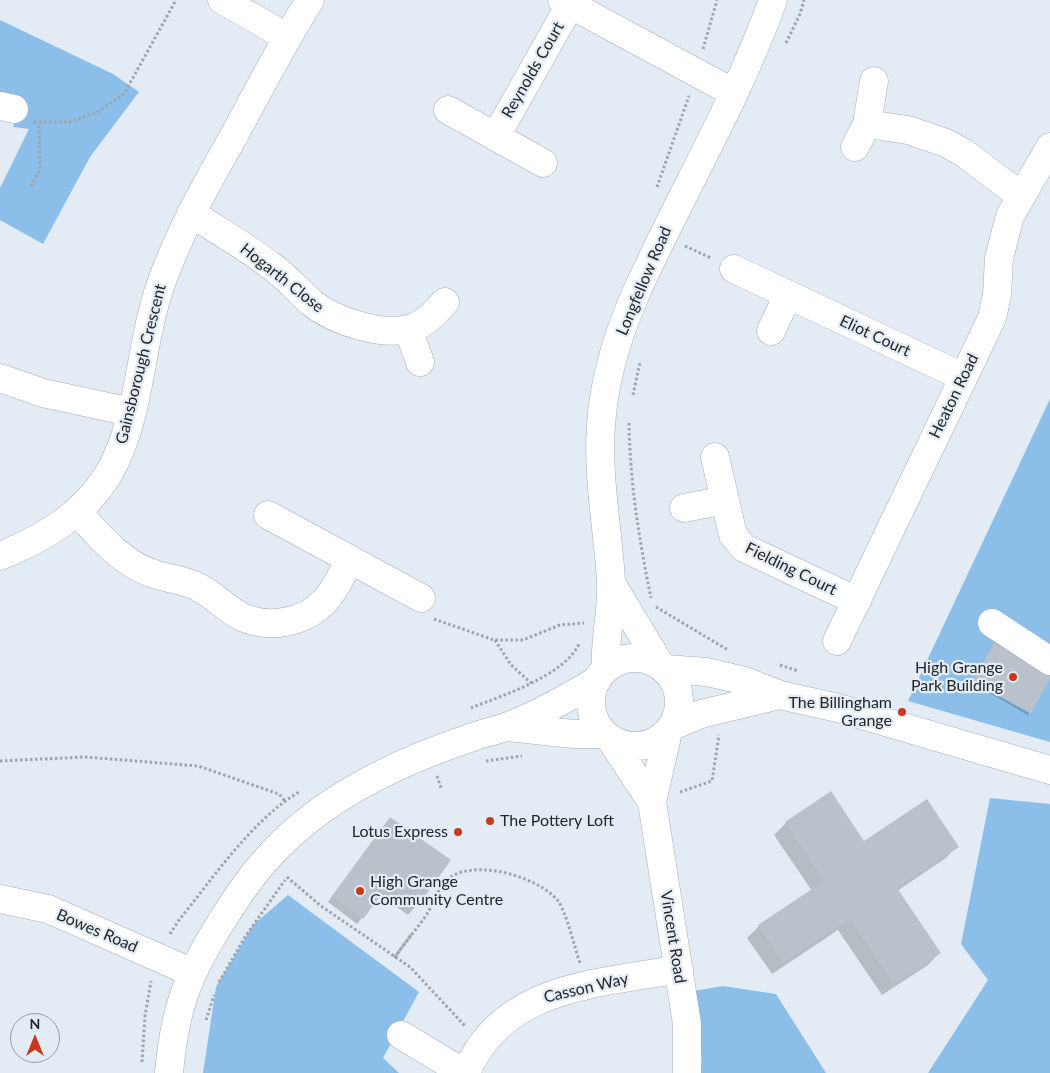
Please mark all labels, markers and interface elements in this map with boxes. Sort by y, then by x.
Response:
street label: Reynolds Court [498,19,568,121]
street label: Longfellow Road [612,224,676,338]
street label: Hogarth Close [236,239,328,317]
street label: Gainsborough Crescent [112,282,170,446]
street label: Eliot Court [837,311,913,361]
street label: Heaton Road [925,351,983,441]
street label: Fielding Court [742,539,840,599]
place label: High Grange Park Building [911,658,1003,696]
marker: High Grange Park Building [1007,671,1019,683]
place label: The Billingham Grange [789,693,892,731]
marker: The Billingham Grange [896,706,908,718]
place label: The Pottery Loft [500,811,614,831]
marker: The Pottery Loft [484,815,496,827]
place label: Lotus Express [352,822,448,842]
marker: Lotus Express [452,826,464,838]
place label: High Grange Community Centre [370,872,503,910]
marker: High Grange Community Centre [354,885,366,897]
street label: Vincent Road [656,889,690,985]
street label: Bowes Road [53,905,141,957]
street label: Casson Way [542,969,630,1007]
north arrow [10,1013,60,1063]
text: N [30,1015,40,1032]

